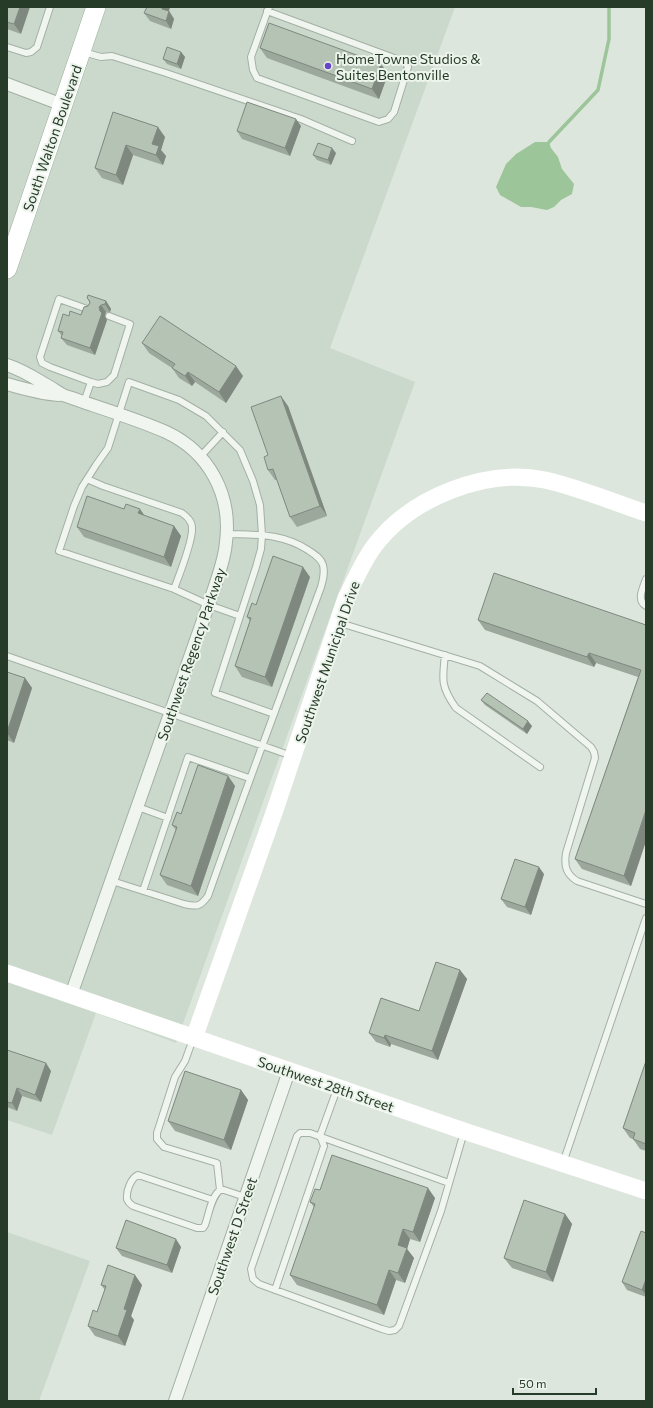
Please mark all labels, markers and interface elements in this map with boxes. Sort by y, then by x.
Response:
place label: HomeTowne Studios & Suites Bentonville [336,50,481,83]
marker: HomeTowne Studios & Suites Bentonville [323,61,333,71]
street label: South Walton Boulevard [19,63,85,213]
street label: Southwest Regency Parkway [153,565,229,743]
street label: Southwest Municipal Drive [291,579,363,745]
street label: Southwest 28th Street [255,1053,397,1115]
street label: Southwest D Street [204,1175,260,1297]
scale bar [513,1370,596,1396]
text: 50 m [519,1376,547,1390]

